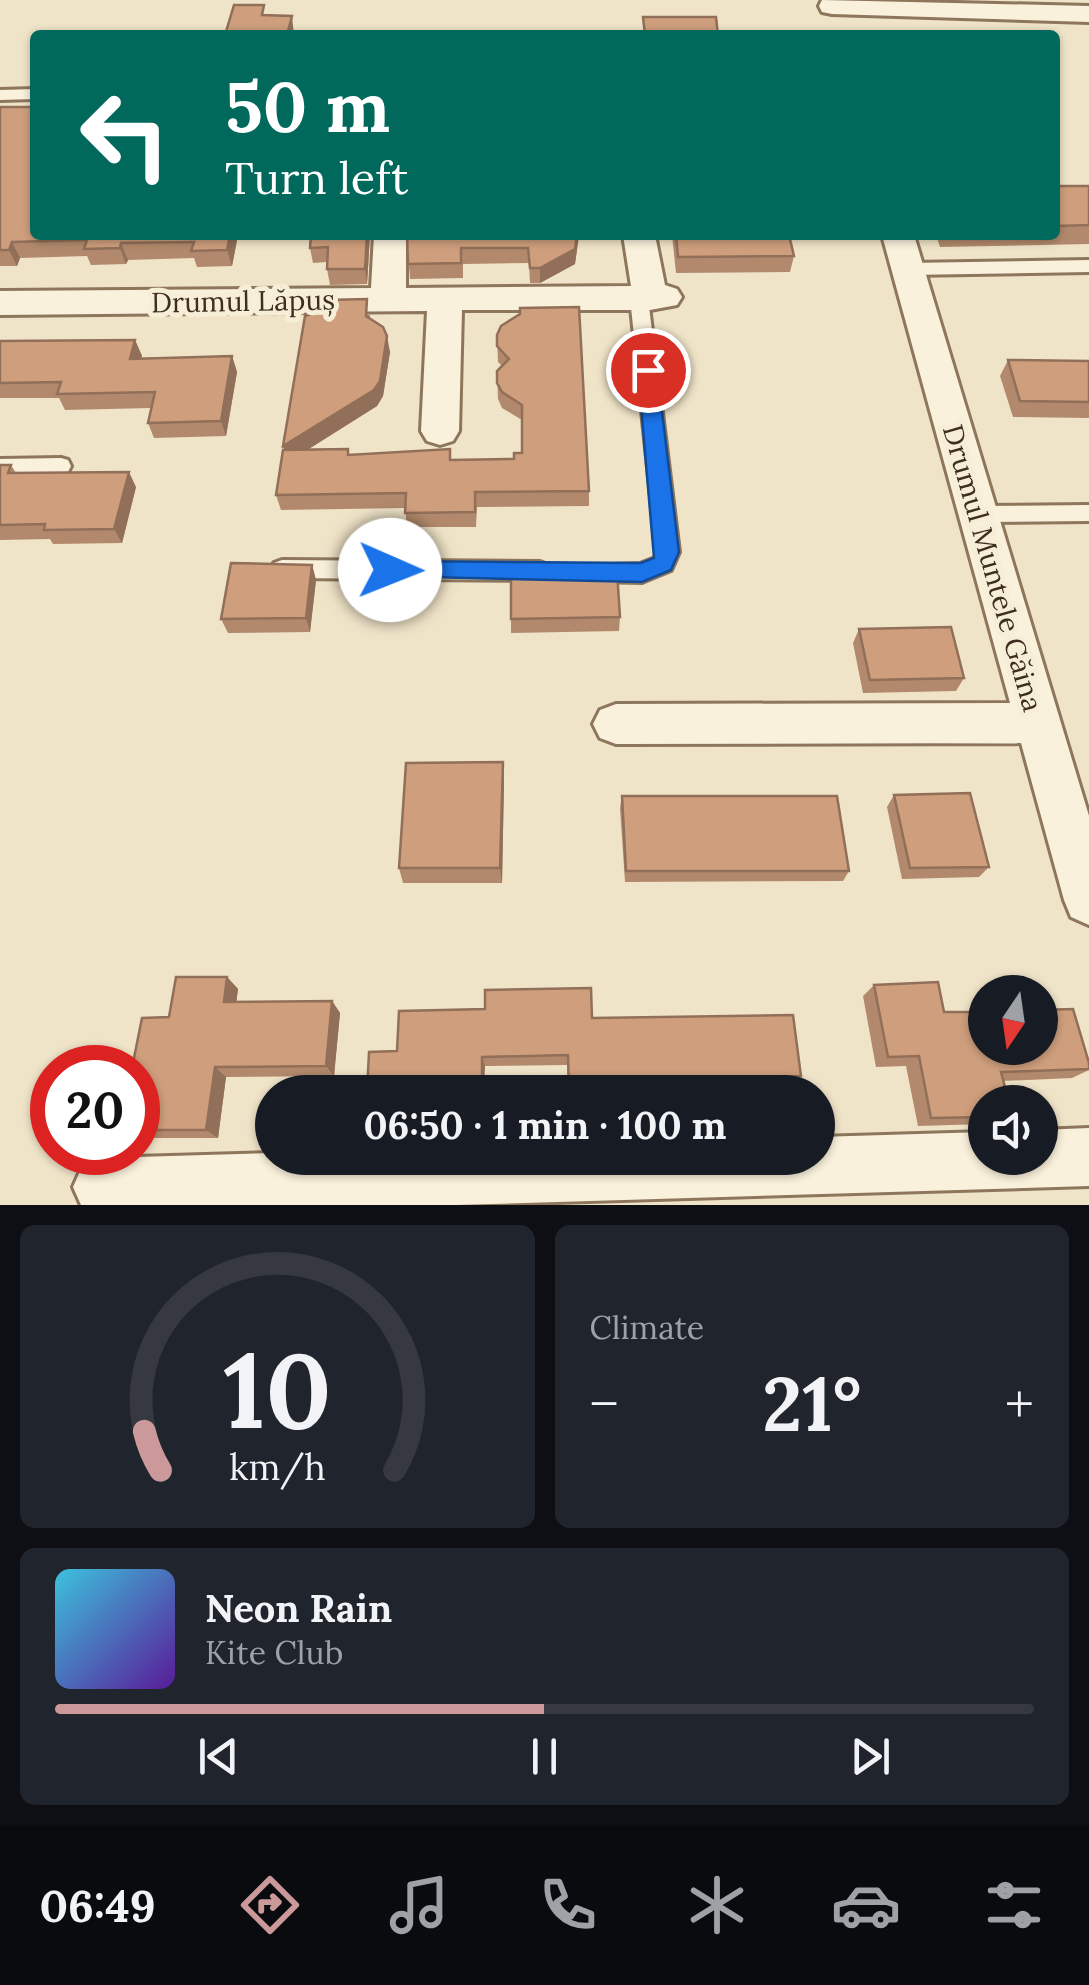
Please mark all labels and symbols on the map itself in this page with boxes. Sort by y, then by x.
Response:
street label: Drumul Lăpuș [151,281,335,321]
pin [606,328,691,413]
street label: Drumul Muntele Găina [935,420,1051,716]
position arrow [338,518,442,622]
north arrow [968,975,1058,1065]
speed limit sign: 20 [30,1045,160,1175]

